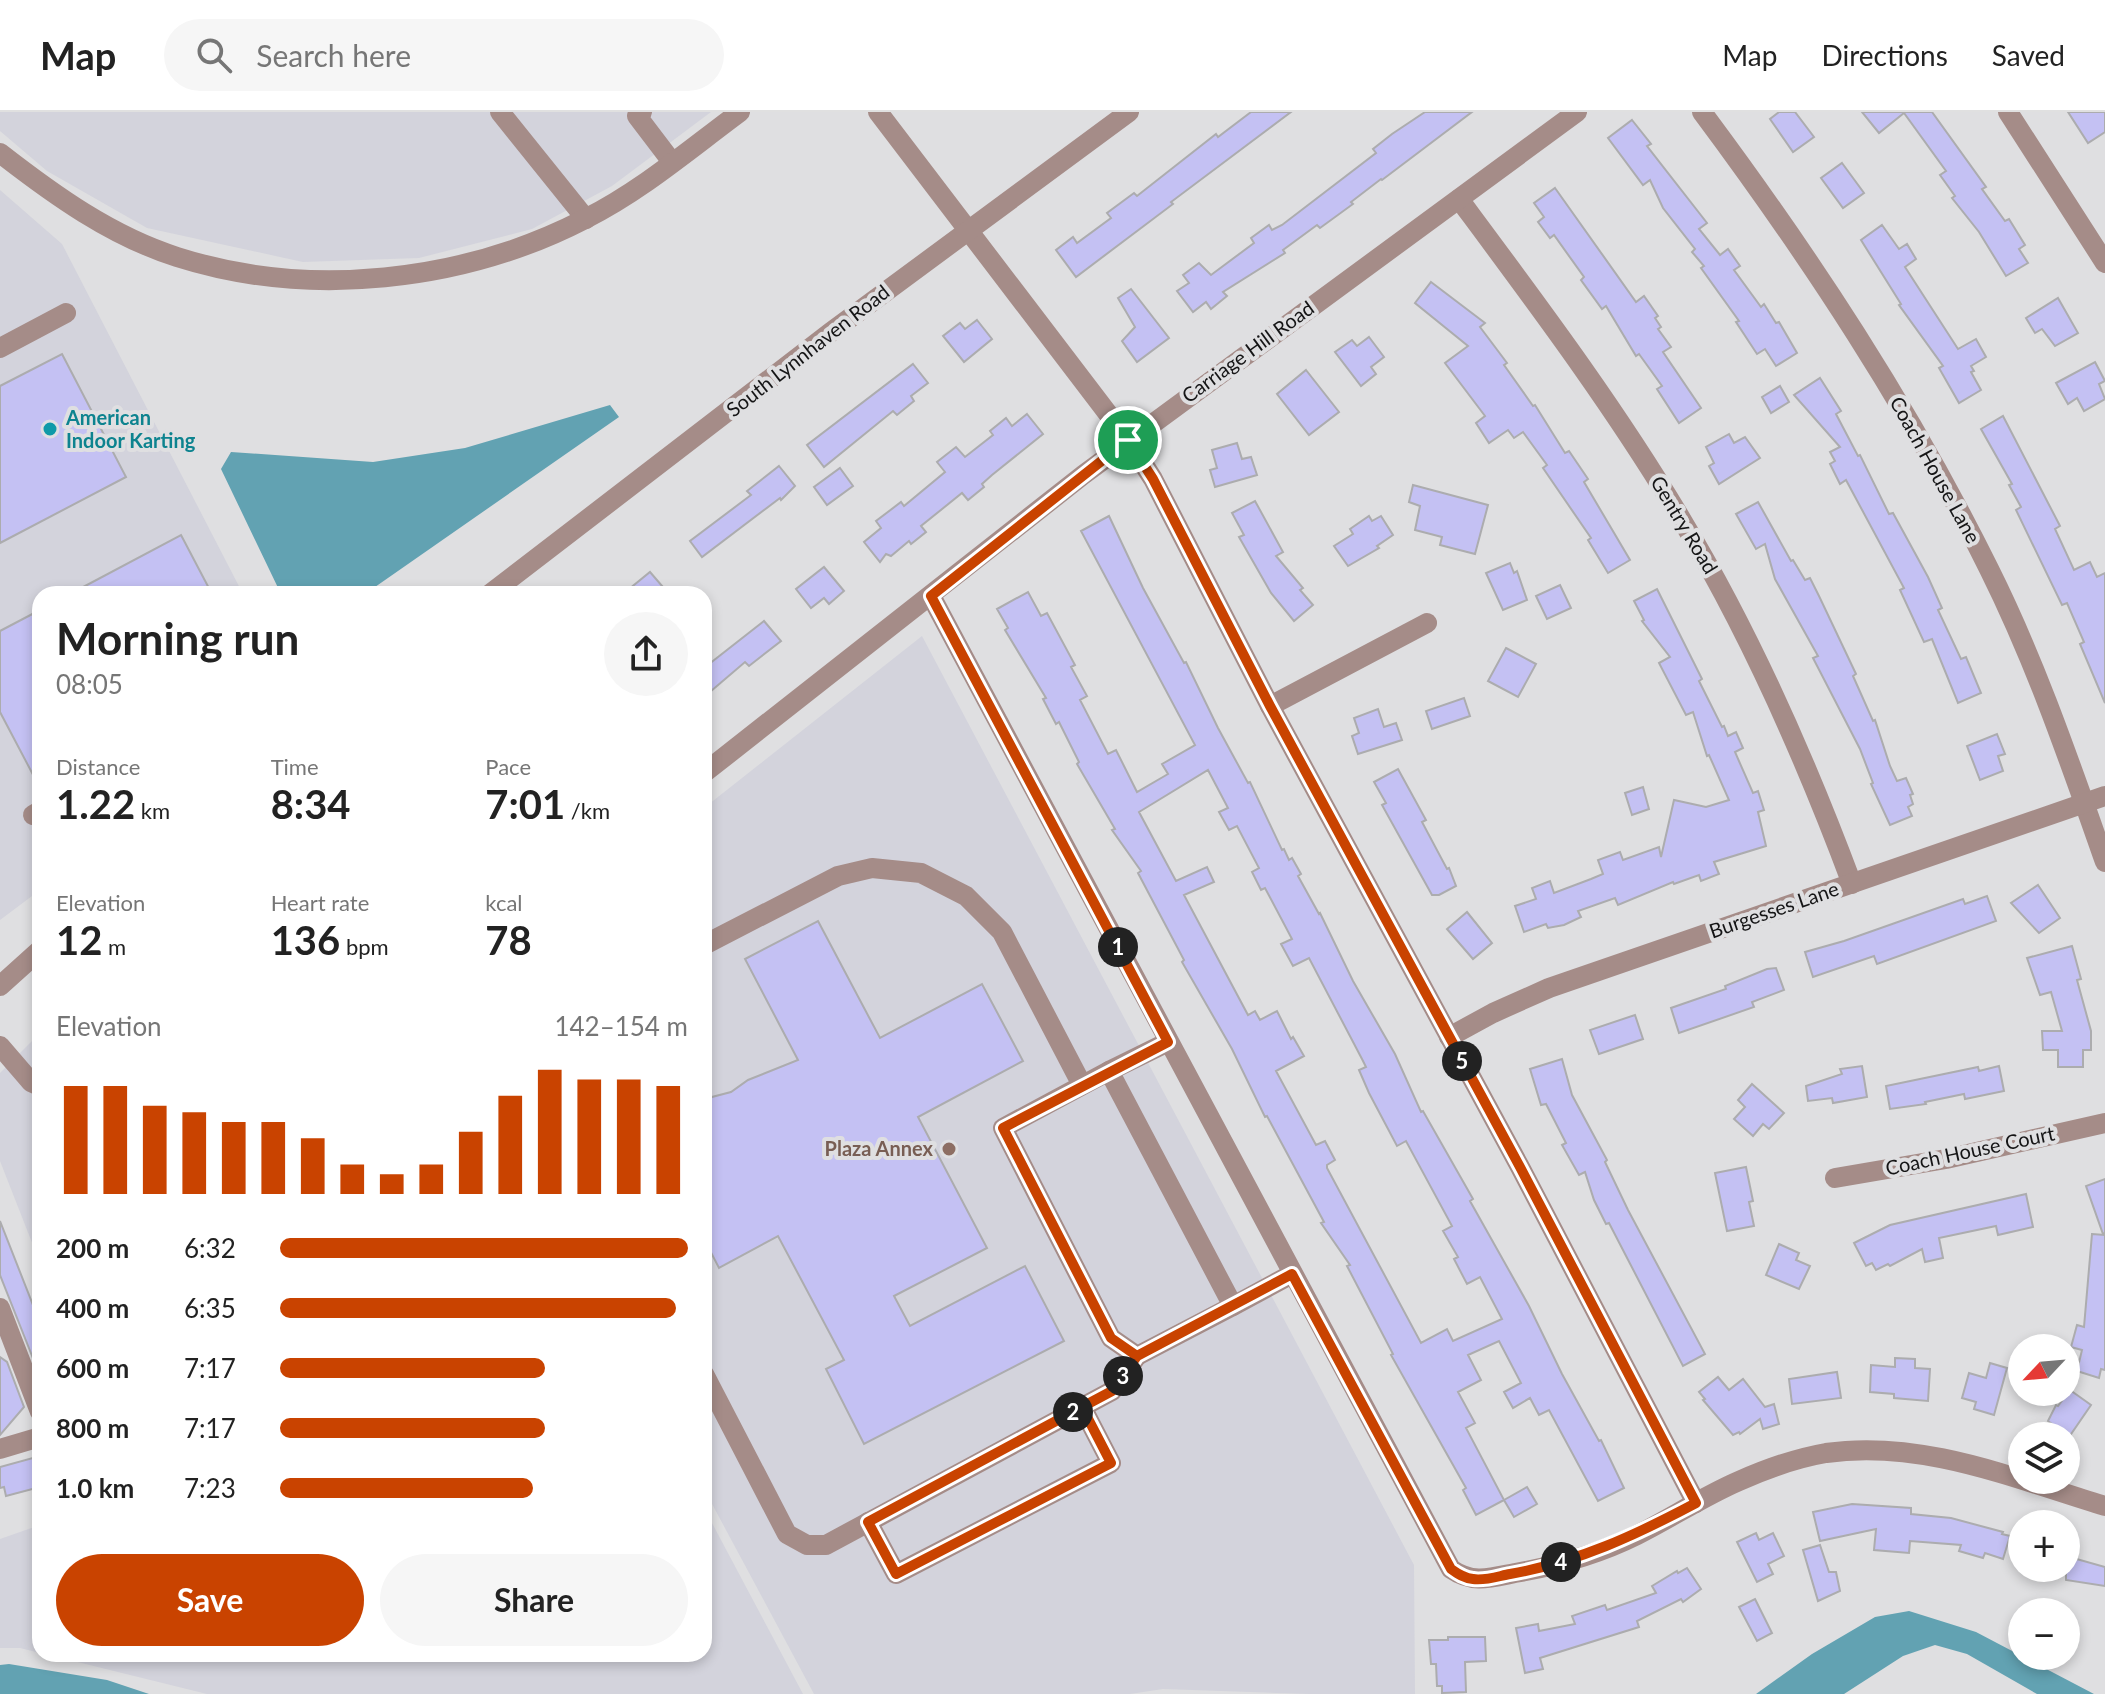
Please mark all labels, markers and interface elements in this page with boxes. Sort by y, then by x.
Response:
search box [164,19,724,91]
text: Map [40,32,116,78]
icon: search [192,33,236,77]
text: Search here [256,37,411,73]
text: Map [1722,38,1777,72]
text: Directions [1821,38,1948,72]
text: Saved [1992,38,2065,72]
street label: South Lynnhaven Road [721,279,894,421]
street label: Carriage Hill Road [1177,295,1318,407]
street label: Coach House Lane [1886,392,1986,547]
place label: American Indoor Karting [65,405,196,452]
pin [1094,406,1162,474]
icon: arrive [1106,418,1150,462]
marker: American Indoor Karting [41,420,59,438]
street label: Gentry Road [1646,471,1723,578]
text: Morning run [56,612,299,664]
button: share [604,612,688,696]
text: 08:05 [56,668,123,700]
text: Distance [56,753,140,780]
text: Time [271,753,319,780]
text: Pace [485,753,531,780]
text: 1.22 [56,780,135,828]
text: 8:34 [271,780,351,828]
text: 7:01 [485,780,565,828]
text: km [135,797,170,824]
text: /km [565,797,610,824]
street label: Burgesses Lane [1706,876,1842,942]
text: Elevation [56,889,145,916]
text: Heart rate [271,889,369,916]
text: kcal [485,889,523,916]
text: 12 [56,916,102,964]
text: 136 [271,916,340,964]
text: 78 [485,916,532,964]
pin: 1 [1098,927,1138,967]
text: m [102,933,126,960]
text: bpm [340,933,389,960]
text: 1 [1112,933,1124,960]
text: Elevation [56,1010,162,1042]
text: 142–154 m [554,1010,688,1042]
pin: 5 [1442,1041,1482,1081]
text: 5 [1456,1047,1468,1074]
street label: Coach House Court [1883,1120,2056,1180]
place label: Plaza Annex [825,1136,934,1160]
marker: Plaza Annex [940,1140,958,1158]
text: 200 m [56,1232,129,1264]
text: 6:32 [184,1232,236,1264]
text: 400 m [56,1292,129,1324]
text: 6:35 [184,1292,236,1324]
north arrow [2008,1334,2080,1406]
map controls [2008,1334,2080,1670]
text: 600 m [56,1352,129,1384]
text: 7:17 [184,1352,236,1384]
pin: 3 [1103,1356,1143,1396]
text: 3 [1117,1362,1129,1389]
pin: 2 [1053,1392,1093,1432]
text: 2 [1067,1398,1079,1425]
text: 800 m [56,1412,129,1444]
text: 7:17 [184,1412,236,1444]
button: layers [2008,1422,2080,1494]
text: 1.0 km [56,1472,134,1504]
text: 7:23 [184,1472,236,1504]
button: + [2008,1510,2080,1582]
pin: 4 [1541,1542,1581,1582]
text: 4 [1555,1548,1567,1575]
button: Save [56,1554,364,1646]
button: Share [380,1554,688,1646]
button: − [2008,1598,2080,1670]

